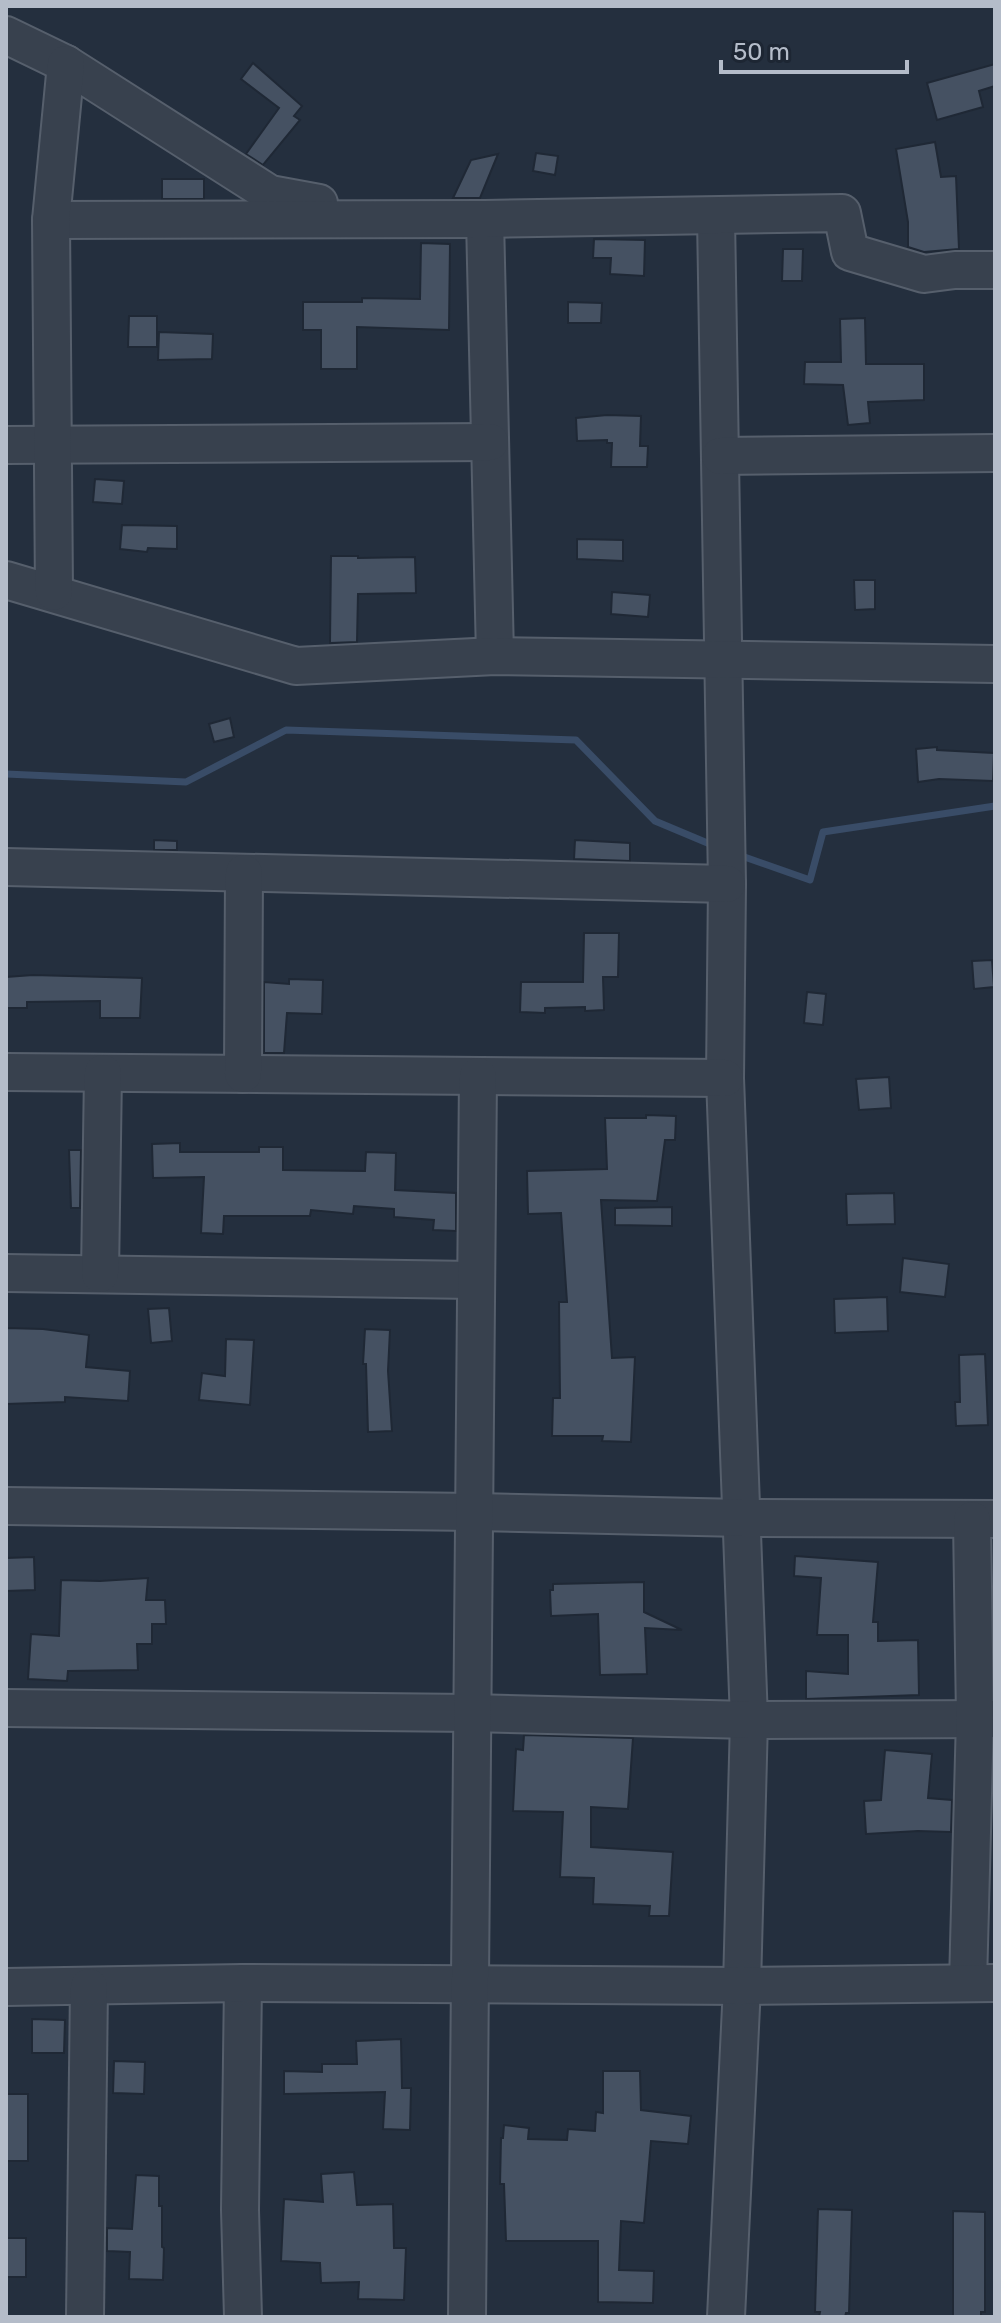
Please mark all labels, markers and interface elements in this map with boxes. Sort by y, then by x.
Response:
scale bar [721,24,907,74]
text: 50 m [733,38,790,66]

